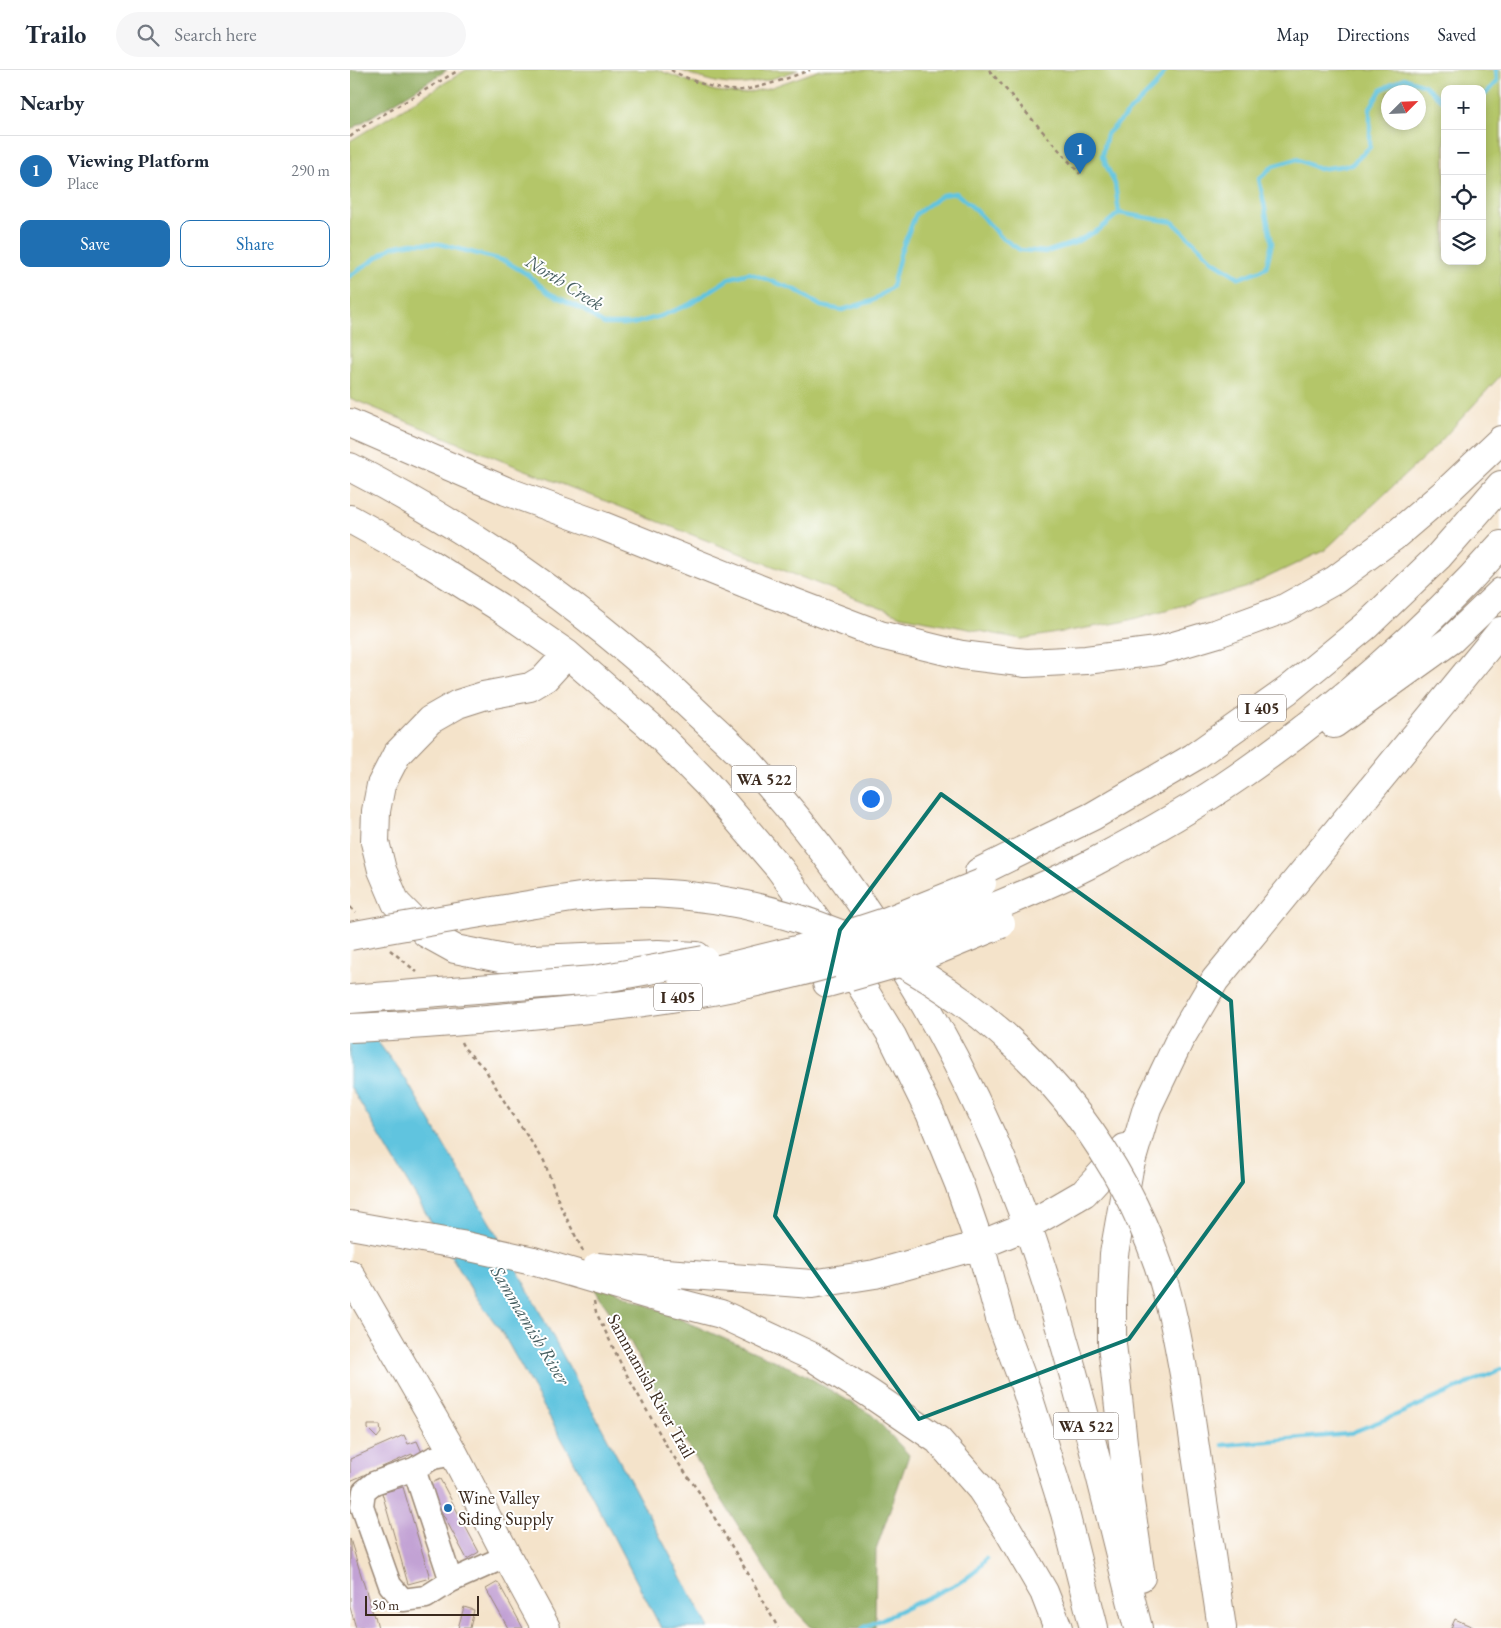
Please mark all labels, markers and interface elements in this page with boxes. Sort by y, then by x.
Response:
search box [116,12,466,57]
text: Trailo [25,19,86,50]
icon: search [134,21,162,49]
text: Search here [174,22,257,47]
text: Map [1277,23,1309,46]
text: Directions [1337,23,1409,46]
text: Saved [1437,23,1476,46]
north arrow [1381,85,1426,130]
map controls [1441,85,1486,265]
button: + [1441,85,1486,130]
text: Nearby [20,89,84,116]
button: − [1441,130,1486,175]
pin: 1 [1064,133,1096,174]
text: Viewing Platform [67,148,209,173]
text: 1 [32,160,40,181]
text: 290 m [291,160,330,181]
text: Place [67,173,99,194]
button: locate [1441,175,1486,220]
button: Save [20,220,170,267]
button: Share [180,220,330,267]
button: layers [1441,220,1486,265]
water label: North Creek [520,248,609,316]
road number: I 405 [1238,694,1286,721]
road number: WA 522 [732,766,796,792]
your location [858,786,884,812]
road number: I 405 [654,984,702,1010]
water label: Sammamish River [485,1260,576,1390]
street label: Sammamish River Trail [602,1310,701,1462]
road number: WA 522 [1054,1412,1118,1440]
place label: Wine Valley Siding Supply [458,1486,554,1530]
marker: Wine Valley Siding Supply [442,1502,454,1514]
scale bar [365,1593,479,1616]
text: 50 m [372,1596,399,1614]

